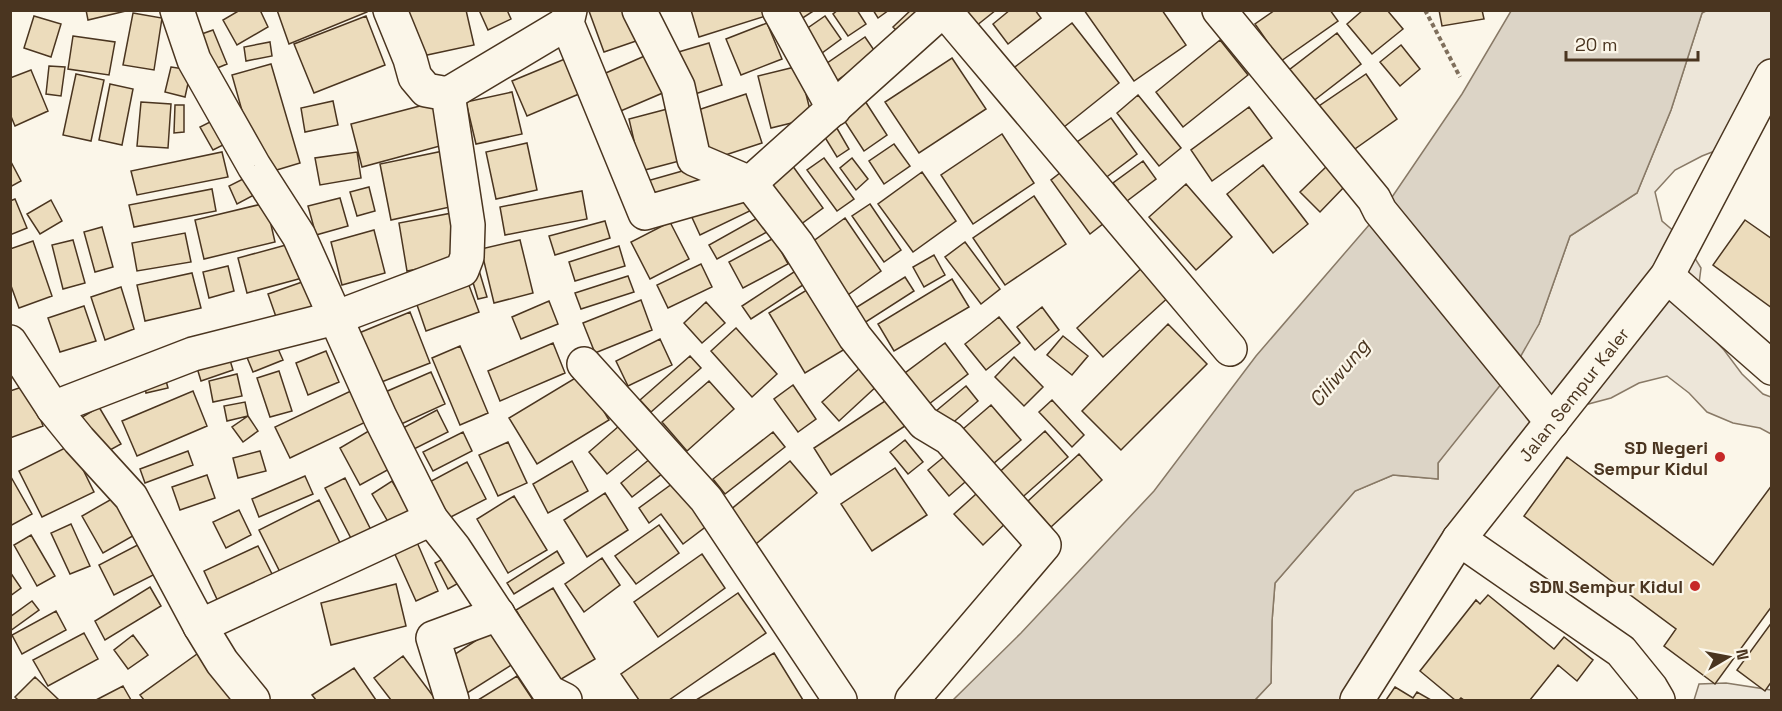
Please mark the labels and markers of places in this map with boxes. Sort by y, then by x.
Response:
place label: SD Negeri Sempur Kidul [1594,436,1708,480]
marker: SD Negeri Sempur Kidul [1713,450,1727,464]
place label: SDN Sempur Kidul [1529,575,1683,598]
marker: SDN Sempur Kidul [1688,579,1702,593]

